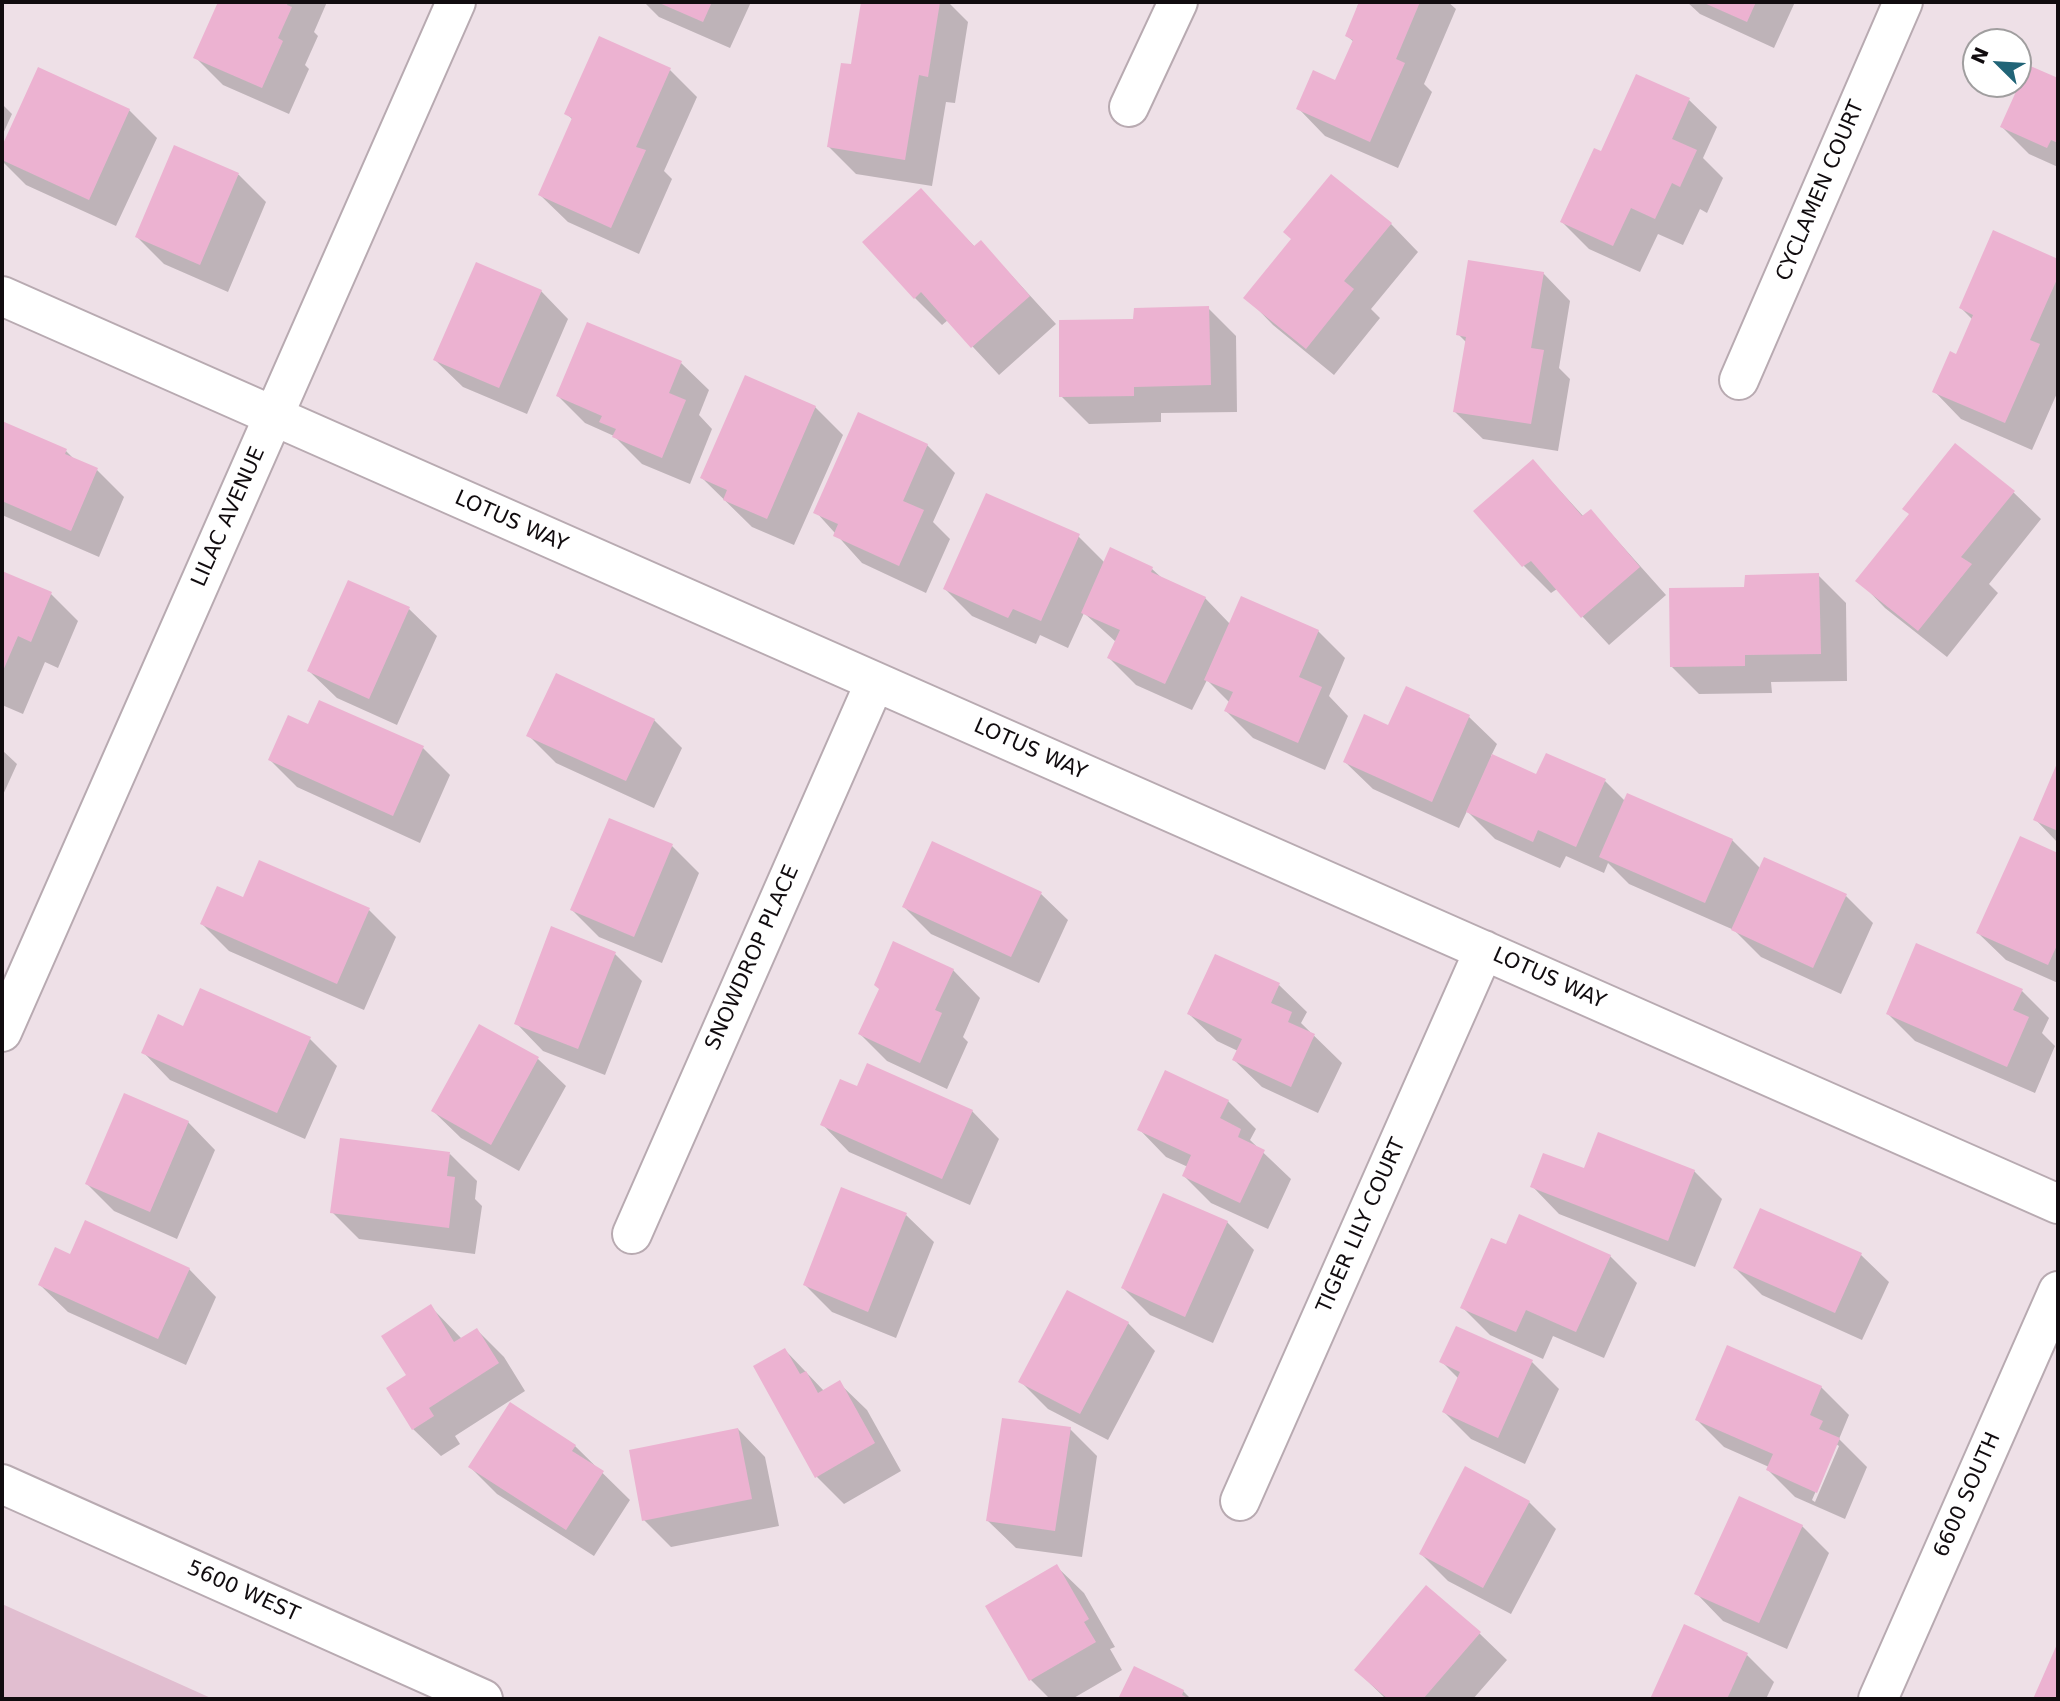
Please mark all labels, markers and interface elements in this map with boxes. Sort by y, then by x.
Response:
north arrow [1962,28,2032,98]
text: N [1966,44,1993,67]
street label: CYCLAMEN COURT [1772,97,1870,285]
street label: LILAC AVENUE [187,443,271,591]
street label: LOTUS WAY [451,486,571,558]
street label: LOTUS WAY [970,714,1090,786]
street label: SNOWDROP PLACE [701,862,805,1054]
street label: LOTUS WAY [1489,943,1609,1015]
street label: TIGER LILY COURT [1312,1135,1412,1317]
street label: 6600 SOUTH [1929,1429,2007,1561]
street label: 5600 WEST [183,1556,303,1628]

